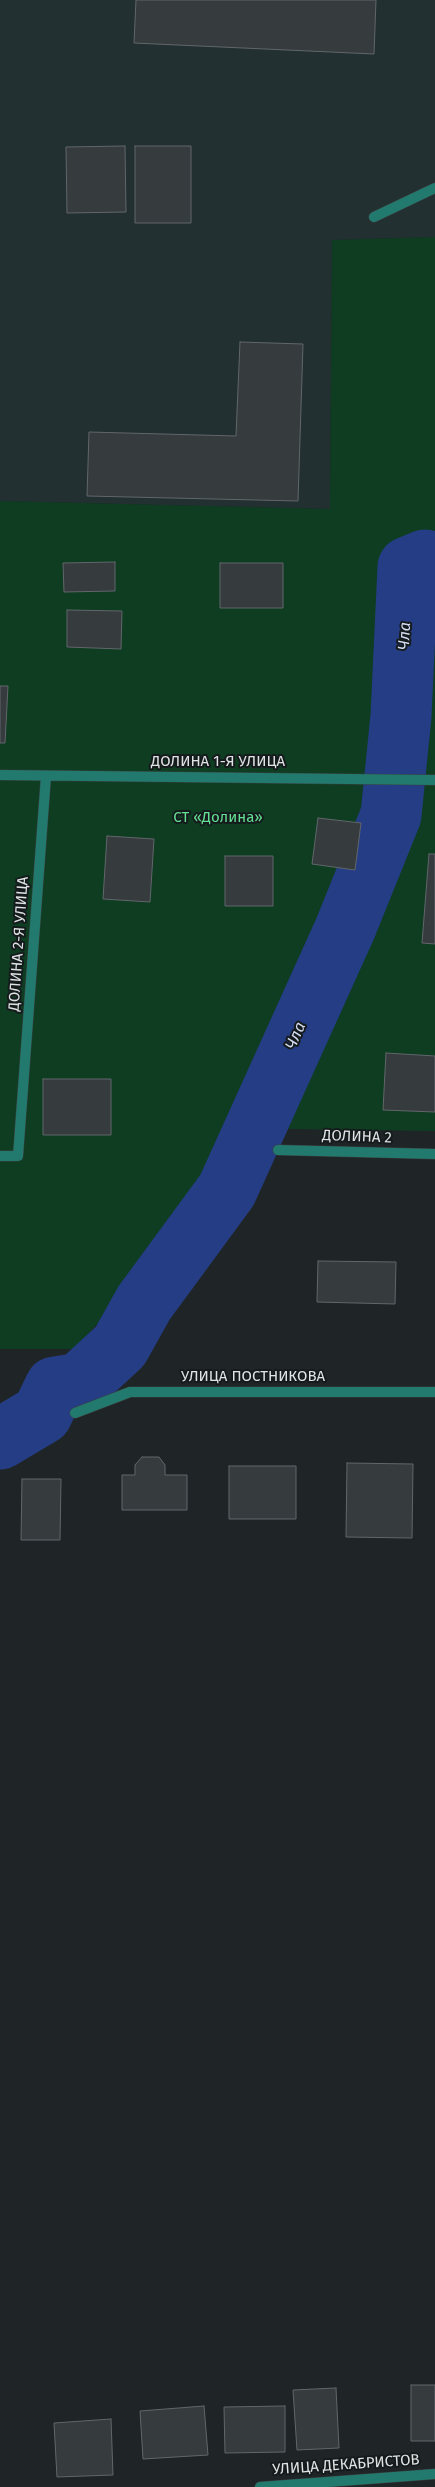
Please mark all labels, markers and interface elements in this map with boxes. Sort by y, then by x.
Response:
water label: Чла [395,622,415,650]
street label: ДОЛИНА 1-Я УЛИЦА [151,753,285,771]
park label: СТ «Долина» [173,809,263,827]
street label: ДОЛИНА 2-Я УЛИЦА [5,876,33,1012]
water label: Чла [282,1019,310,1053]
street label: ДОЛИНА 2 [322,1127,392,1147]
street label: УЛИЦА ПОСТНИКОВА [181,1368,325,1386]
street label: УЛИЦА ДЕКАБРИСТОВ [272,2451,420,2479]

